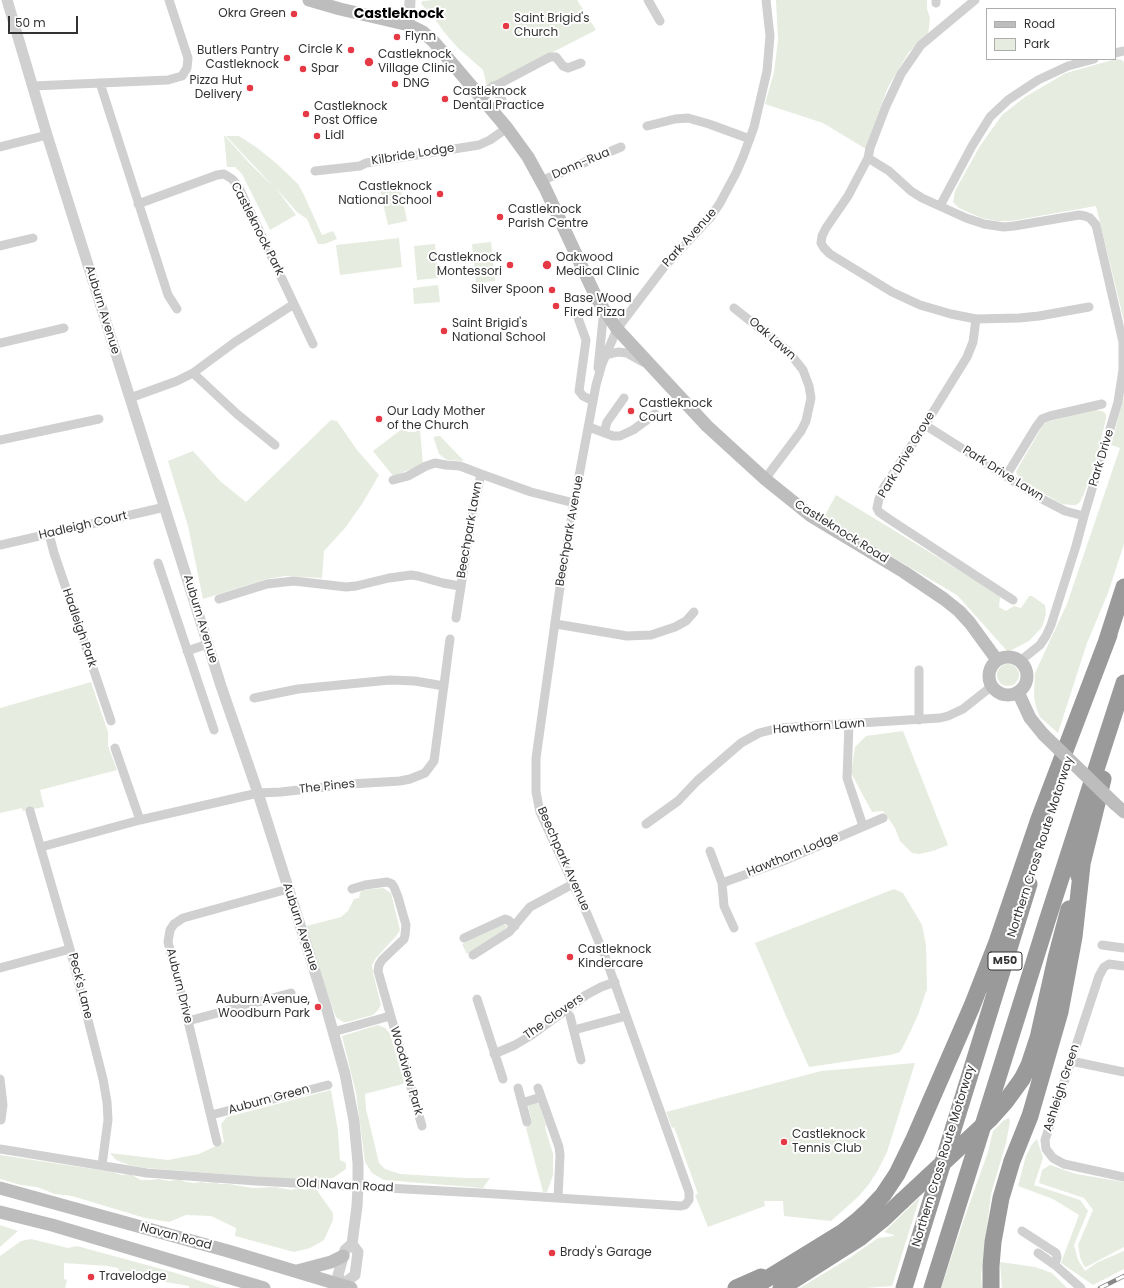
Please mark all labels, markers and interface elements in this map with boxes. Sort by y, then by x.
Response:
district label: Castleknock [354,6,444,22]
place label: Okra Green [218,7,286,21]
scale bar [10,8,80,34]
legend [986,8,1116,60]
marker: Okra Green [289,9,299,19]
place label: Saint Brigid's Church [514,12,589,40]
text: 50 m [15,14,46,31]
text: Road [1024,15,1055,32]
marker: Saint Brigid's Church [501,21,511,31]
place label: Flynn [405,30,436,44]
marker: Flynn [392,32,402,42]
text: Park [1024,35,1050,52]
place label: Circle K [298,43,343,57]
place label: Butlers Pantry Castleknock [197,44,279,72]
marker: Circle K [346,45,356,55]
place label: Castleknock Village Clinic [378,48,455,76]
marker: Butlers Pantry Castleknock [282,53,292,63]
marker: Castleknock Village Clinic [363,56,375,68]
place label: Spar [311,62,339,76]
marker: Spar [298,64,308,74]
place label: Pizza Hut Delivery [190,74,242,102]
place label: DNG [403,77,429,91]
marker: DNG [390,79,400,89]
marker: Pizza Hut Delivery [245,83,255,93]
place label: Castleknock Dental Practice [453,85,544,113]
marker: Castleknock Dental Practice [440,94,450,104]
place label: Castleknock Post Office [314,100,387,128]
marker: Castleknock Post Office [301,109,311,119]
place label: Lidl [325,129,344,143]
marker: Lidl [312,131,322,141]
street label: Kilbride Lodge [370,141,456,169]
street label: Donn-Rua [550,145,612,183]
street label: Castleknock Park [227,180,287,278]
place label: Castleknock National School [338,180,432,208]
marker: Castleknock National School [435,189,445,199]
place label: Castleknock Parish Centre [508,203,588,231]
street label: Park Avenue [660,206,720,270]
marker: Castleknock Parish Centre [495,212,505,222]
place label: Castleknock Montessori [429,251,502,279]
place label: Oakwood Medical Clinic [556,251,639,279]
marker: Oakwood Medical Clinic [541,259,553,271]
marker: Castleknock Montessori [505,260,515,270]
street label: Auburn Avenue [82,264,122,356]
place label: Silver Spoon [471,283,544,297]
marker: Silver Spoon [547,285,557,295]
place label: Base Wood Fired Pizza [564,292,632,320]
marker: Base Wood Fired Pizza [551,301,561,311]
street label: Oak Lawn [745,315,799,363]
place label: Saint Brigid's National School [452,317,546,345]
marker: Saint Brigid's National School [439,326,449,336]
place label: Castleknock Court [639,397,712,425]
place label: Our Lady Mother of the Church [387,405,485,433]
marker: Castleknock Court [626,406,636,416]
street label: Park Drive Grove [876,409,938,501]
marker: Our Lady Mother of the Church [374,414,384,424]
street label: Park Drive [1086,428,1118,488]
street label: Park Drive Lawn [960,443,1046,505]
street label: Beechpark Avenue [553,474,587,588]
street label: Beechpark Lawn [454,480,486,580]
street label: Castleknock Road [791,497,891,567]
street label: Hadleigh Court [37,509,129,543]
street label: Auburn Avenue [180,573,220,665]
street label: Hadleigh Park [59,587,99,669]
street label: Hawthorn Lawn [773,717,865,737]
street label: Northern Cross Route Motorway [1005,755,1077,939]
street label: The Pines [298,777,356,797]
street label: Beechpark Avenue [534,805,592,913]
street label: Hawthorn Lodge [745,830,841,880]
street label: Auburn Avenue [279,881,321,973]
place label: Castleknock Kindercare [578,943,651,971]
street label: Auburn Drive [163,947,195,1025]
street label: Peck's Lane [65,951,95,1021]
marker: Castleknock Kindercare [565,952,575,962]
road number: M50 [988,952,1022,970]
street label: The Clovers [521,991,587,1043]
place label: Auburn Avenue, Woodburn Park [216,993,310,1021]
marker: Auburn Avenue, Woodburn Park [313,1002,323,1012]
street label: Woodview Park [387,1025,425,1117]
street label: Ashleigh Green [1041,1043,1083,1133]
street label: Northern Cross Route Motorway [909,1063,979,1249]
street label: Auburn Green [227,1082,311,1118]
place label: Castleknock Tennis Club [792,1128,865,1156]
marker: Castleknock Tennis Club [779,1137,789,1147]
street label: Old Navan Road [296,1176,394,1196]
street label: Navan Road [139,1221,213,1253]
place label: Brady's Garage [560,1246,652,1260]
marker: Brady's Garage [547,1248,557,1258]
place label: Travelodge [99,1270,167,1284]
marker: Travelodge [86,1272,96,1282]

